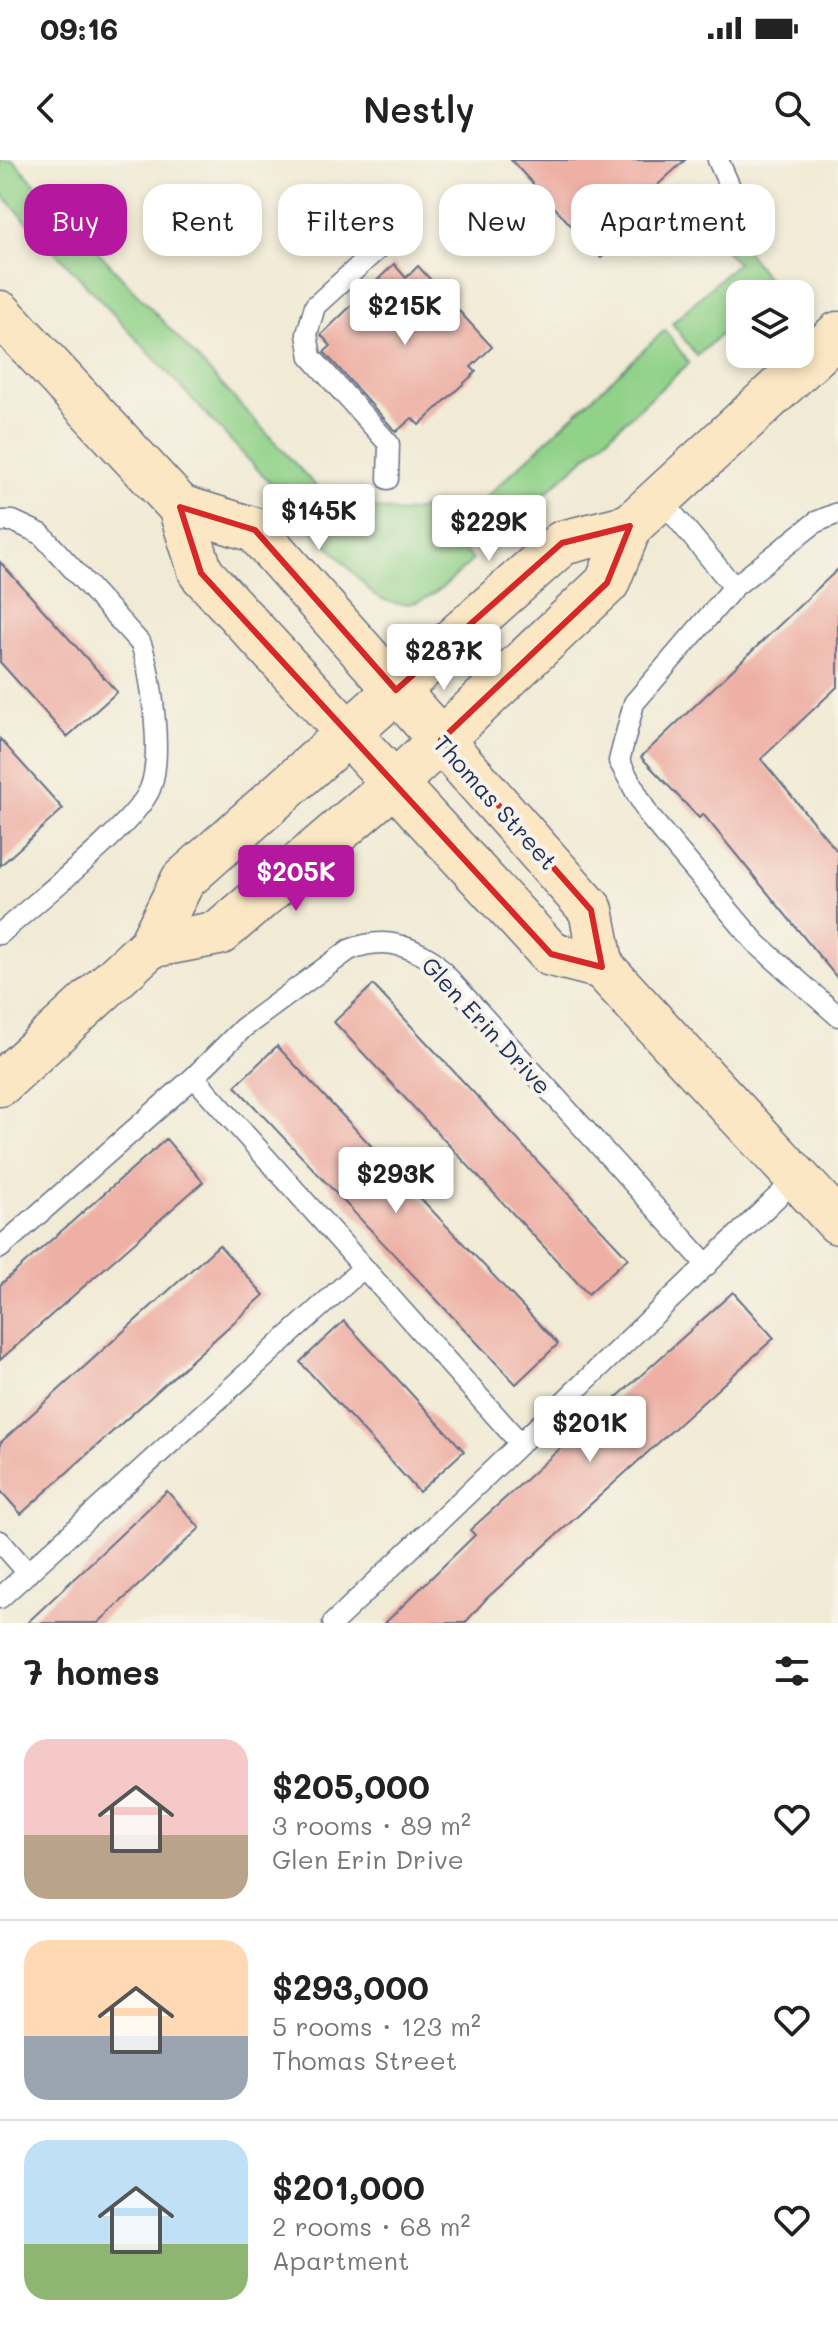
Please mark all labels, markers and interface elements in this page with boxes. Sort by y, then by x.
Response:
text: 09:16 [40,8,118,48]
text: Nestly [363,85,475,132]
icon: back [24,86,68,130]
icon: search [770,86,814,130]
chip: Buy [24,184,127,256]
chip: Rent [143,184,262,256]
chip: Filters [278,184,423,256]
chip: New [439,184,555,256]
chip: Apartment [571,184,775,256]
pin: $215K [349,279,461,347]
map controls [726,280,814,368]
button: layers [726,280,814,368]
text: $215K [368,288,442,322]
pin: $145K [263,484,375,552]
text: $145K [281,493,357,527]
pin: $229K [433,495,545,563]
text: $229K [450,504,528,538]
pin: $287K [388,624,500,692]
text: $287K [405,633,483,667]
street label: Thomas Street [427,728,565,876]
pin: $205K [240,845,352,913]
text: $205K [256,854,336,888]
street label: Glen Erin Drive [415,950,559,1100]
pin: $293K [340,1147,452,1215]
text: $293K [357,1156,435,1190]
pin: $201K [534,1396,646,1464]
text: $201K [552,1405,628,1439]
text: 7 homes [24,1649,160,1694]
icon: filters [770,1649,814,1693]
text: $205,000 [272,1763,430,1808]
icon: home [88,1771,184,1867]
icon: heart [770,1797,814,1841]
text: 3 rooms · 89 m² [272,1808,471,1842]
text: Glen Erin Drive [272,1842,464,1876]
text: $293,000 [272,1964,429,2009]
icon: home [88,1972,184,2068]
icon: heart [770,1998,814,2042]
text: 5 rooms · 123 m² [272,2009,481,2043]
text: Thomas Street [272,2043,457,2077]
text: $201,000 [272,2164,425,2209]
icon: home [88,2172,184,2268]
icon: heart [770,2198,814,2242]
text: 2 rooms · 68 m² [272,2209,470,2243]
text: Apartment [272,2243,409,2277]

